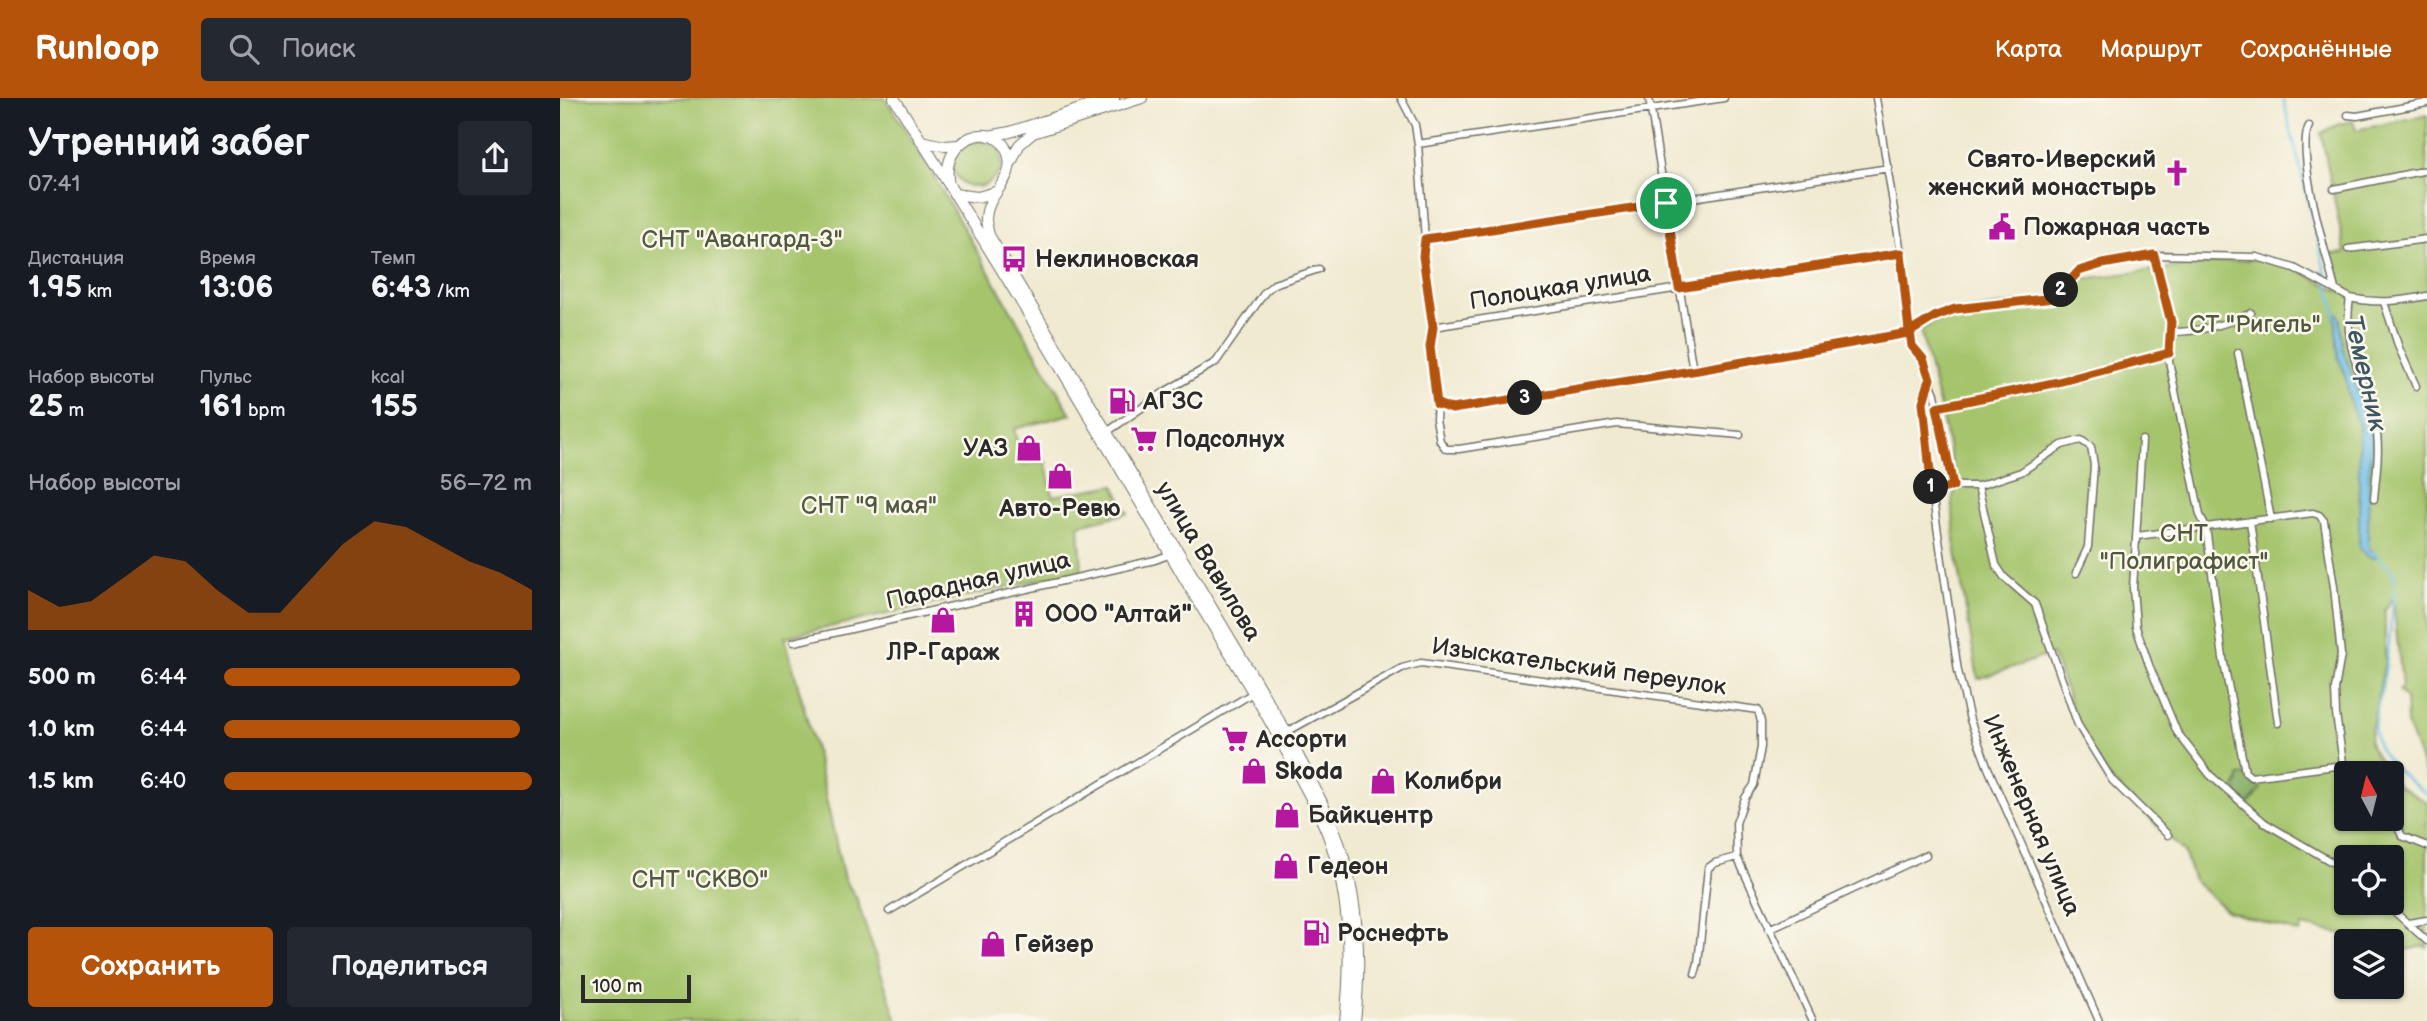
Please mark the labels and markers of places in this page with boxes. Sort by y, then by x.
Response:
place label: Свято-Иверский женский монастырь [1928,145,2157,202]
church icon: Свято-Иверский женский монастырь [2162,158,2192,188]
pin [1636,173,1696,233]
public building icon: Пожарная часть [1987,212,2017,242]
place label: Пожарная часть [2023,213,2210,242]
bus stop icon: Неклиновская [999,244,1029,274]
place label: Неклиновская [1035,245,1199,274]
pin: 2 [2044,272,2078,308]
pin: 3 [1508,380,1542,416]
fuel station icon: АГЗС [1107,386,1137,416]
place label: АГЗС [1142,387,1203,416]
supermarket icon: Подсолнух [1129,424,1159,454]
place label: Подсолнух [1165,425,1285,454]
shop icon: УАЗ [1014,433,1044,463]
place label: УАЗ [963,434,1008,463]
shop icon: Авто-Ревю [1045,461,1075,491]
pin: 1 [1914,470,1948,504]
place label: Авто-Ревю [998,494,1121,523]
building icon: ООО "Алтай" [1009,599,1039,629]
place label: ООО "Алтай" [1045,600,1192,629]
shop icon: ЛР-Гараж [928,605,958,635]
place label: ЛР-Гараж [885,638,1000,667]
supermarket icon: Ассорти [1220,724,1250,754]
place label: Ассорти [1255,725,1347,754]
shop icon: Skoda [1239,756,1269,786]
place label: Skoda [1275,757,1343,786]
shop icon: Колибри [1368,766,1398,796]
place label: Колибри [1404,767,1502,796]
shop icon: Байкцентр [1272,800,1302,830]
place label: Байкцентр [1308,801,1433,830]
shop icon: Гедеон [1271,851,1301,881]
place label: Гедеон [1307,852,1388,881]
fuel station icon: Роснефть [1301,918,1331,948]
place label: Роснефть [1337,919,1449,948]
shop icon: Гейзер [978,929,1008,959]
place label: Гейзер [1014,930,1094,959]

